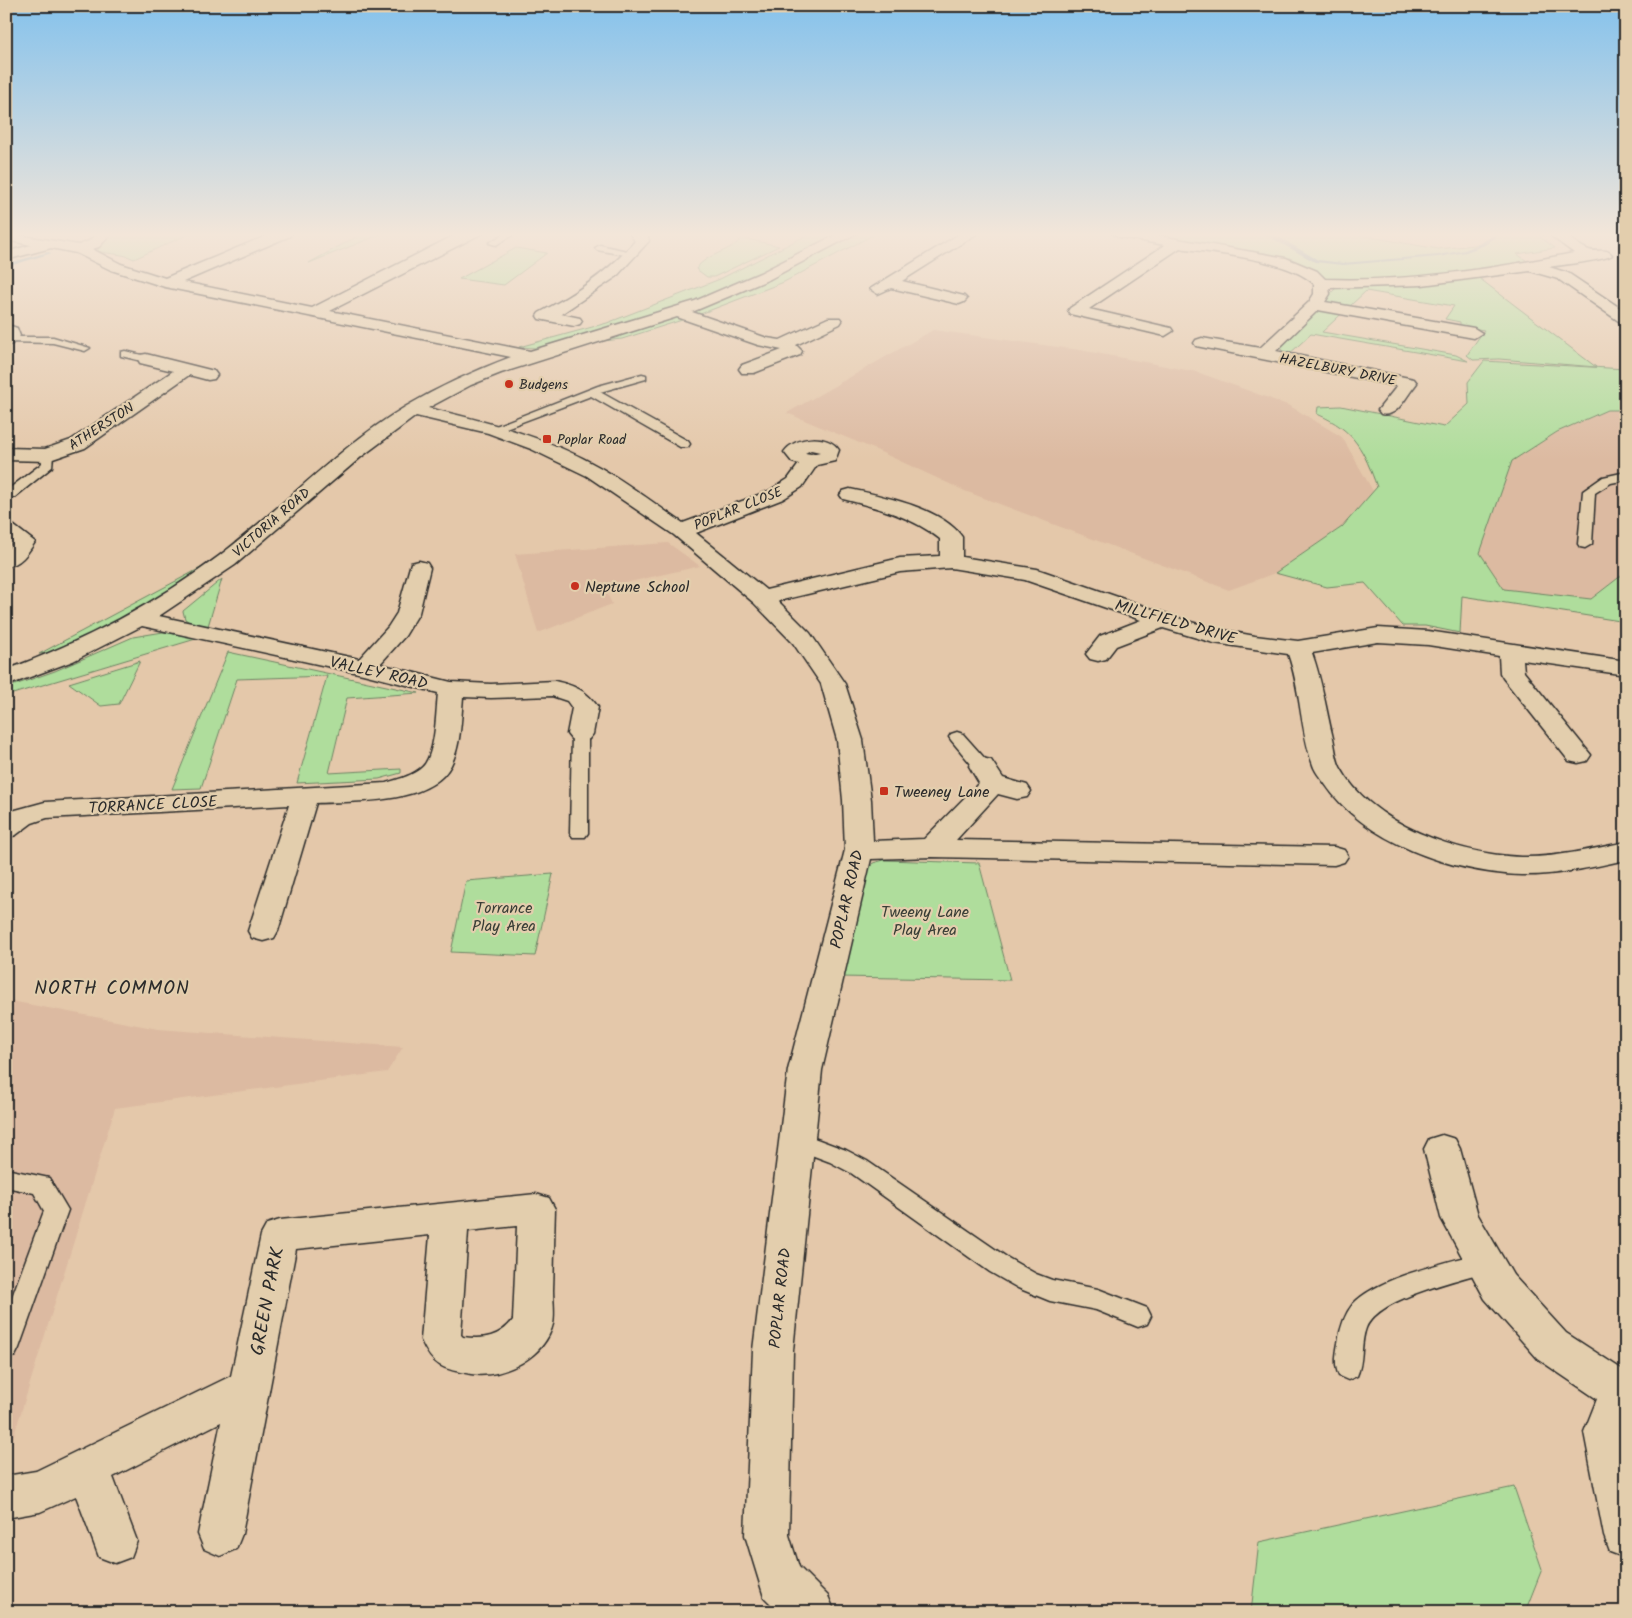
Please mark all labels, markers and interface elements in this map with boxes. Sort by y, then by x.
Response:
street label: HAZELBURY DRIVE [1277,348,1399,392]
place label: Budgens [519,374,568,396]
marker: Budgens [503,378,515,390]
street label: ATHERSTON [64,397,139,456]
place label: Poplar Road [557,429,627,451]
marker: Poplar Road [541,433,553,445]
street label: POPLAR CLOSE [691,481,787,537]
street label: VICTORIA ROAD [228,483,316,563]
place label: Neptune School [585,575,689,600]
marker: Neptune School [569,580,581,592]
street label: MILLFIELD DRIVE [1112,593,1240,652]
street label: VALLEY ROAD [327,650,430,697]
place label: Tweeney Lane [894,780,989,805]
marker: Tweeney Lane [878,785,890,797]
street label: TORRANCE CLOSE [88,790,219,821]
street label: POPLAR ROAD [824,848,871,951]
park label: Torrance Play Area [472,896,536,939]
park label: Tweeny Lane Play Area [881,900,969,943]
district label: NORTH COMMON [34,974,190,1004]
street label: GREEN PARK [243,1244,293,1358]
street label: POPLAR ROAD [763,1247,798,1349]

